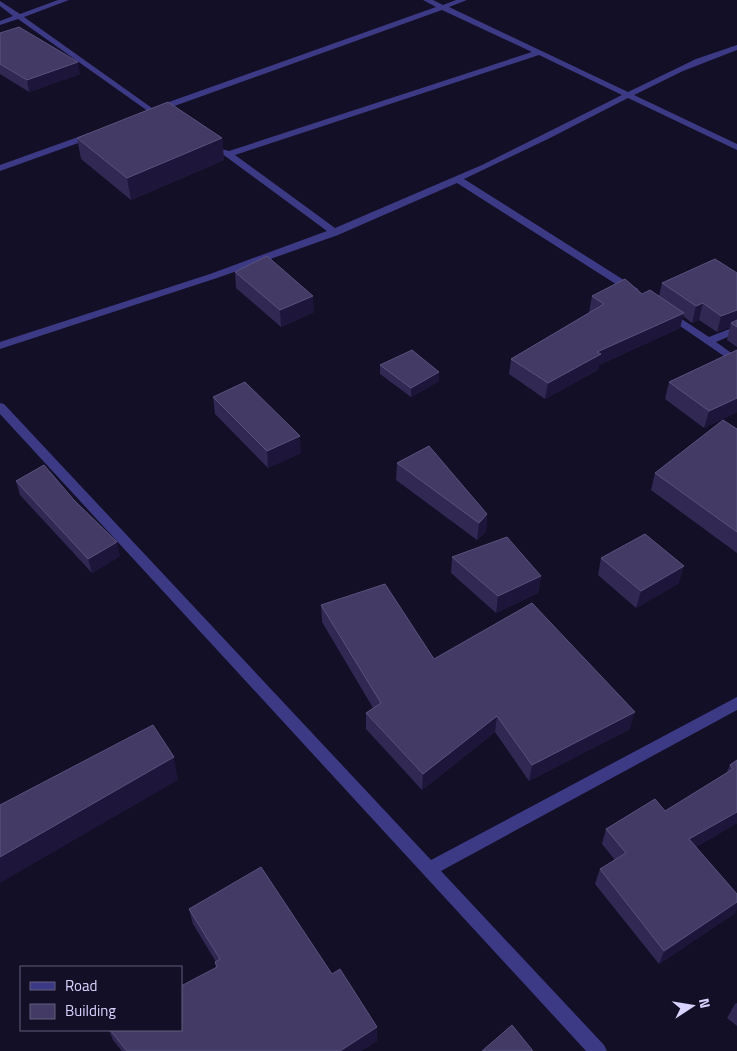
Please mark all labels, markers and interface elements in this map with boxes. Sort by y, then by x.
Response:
legend [20,966,182,1031]
text: Road [65,974,97,997]
north arrow [667,981,717,1031]
text: N [694,996,716,1010]
text: Building [65,999,116,1022]

